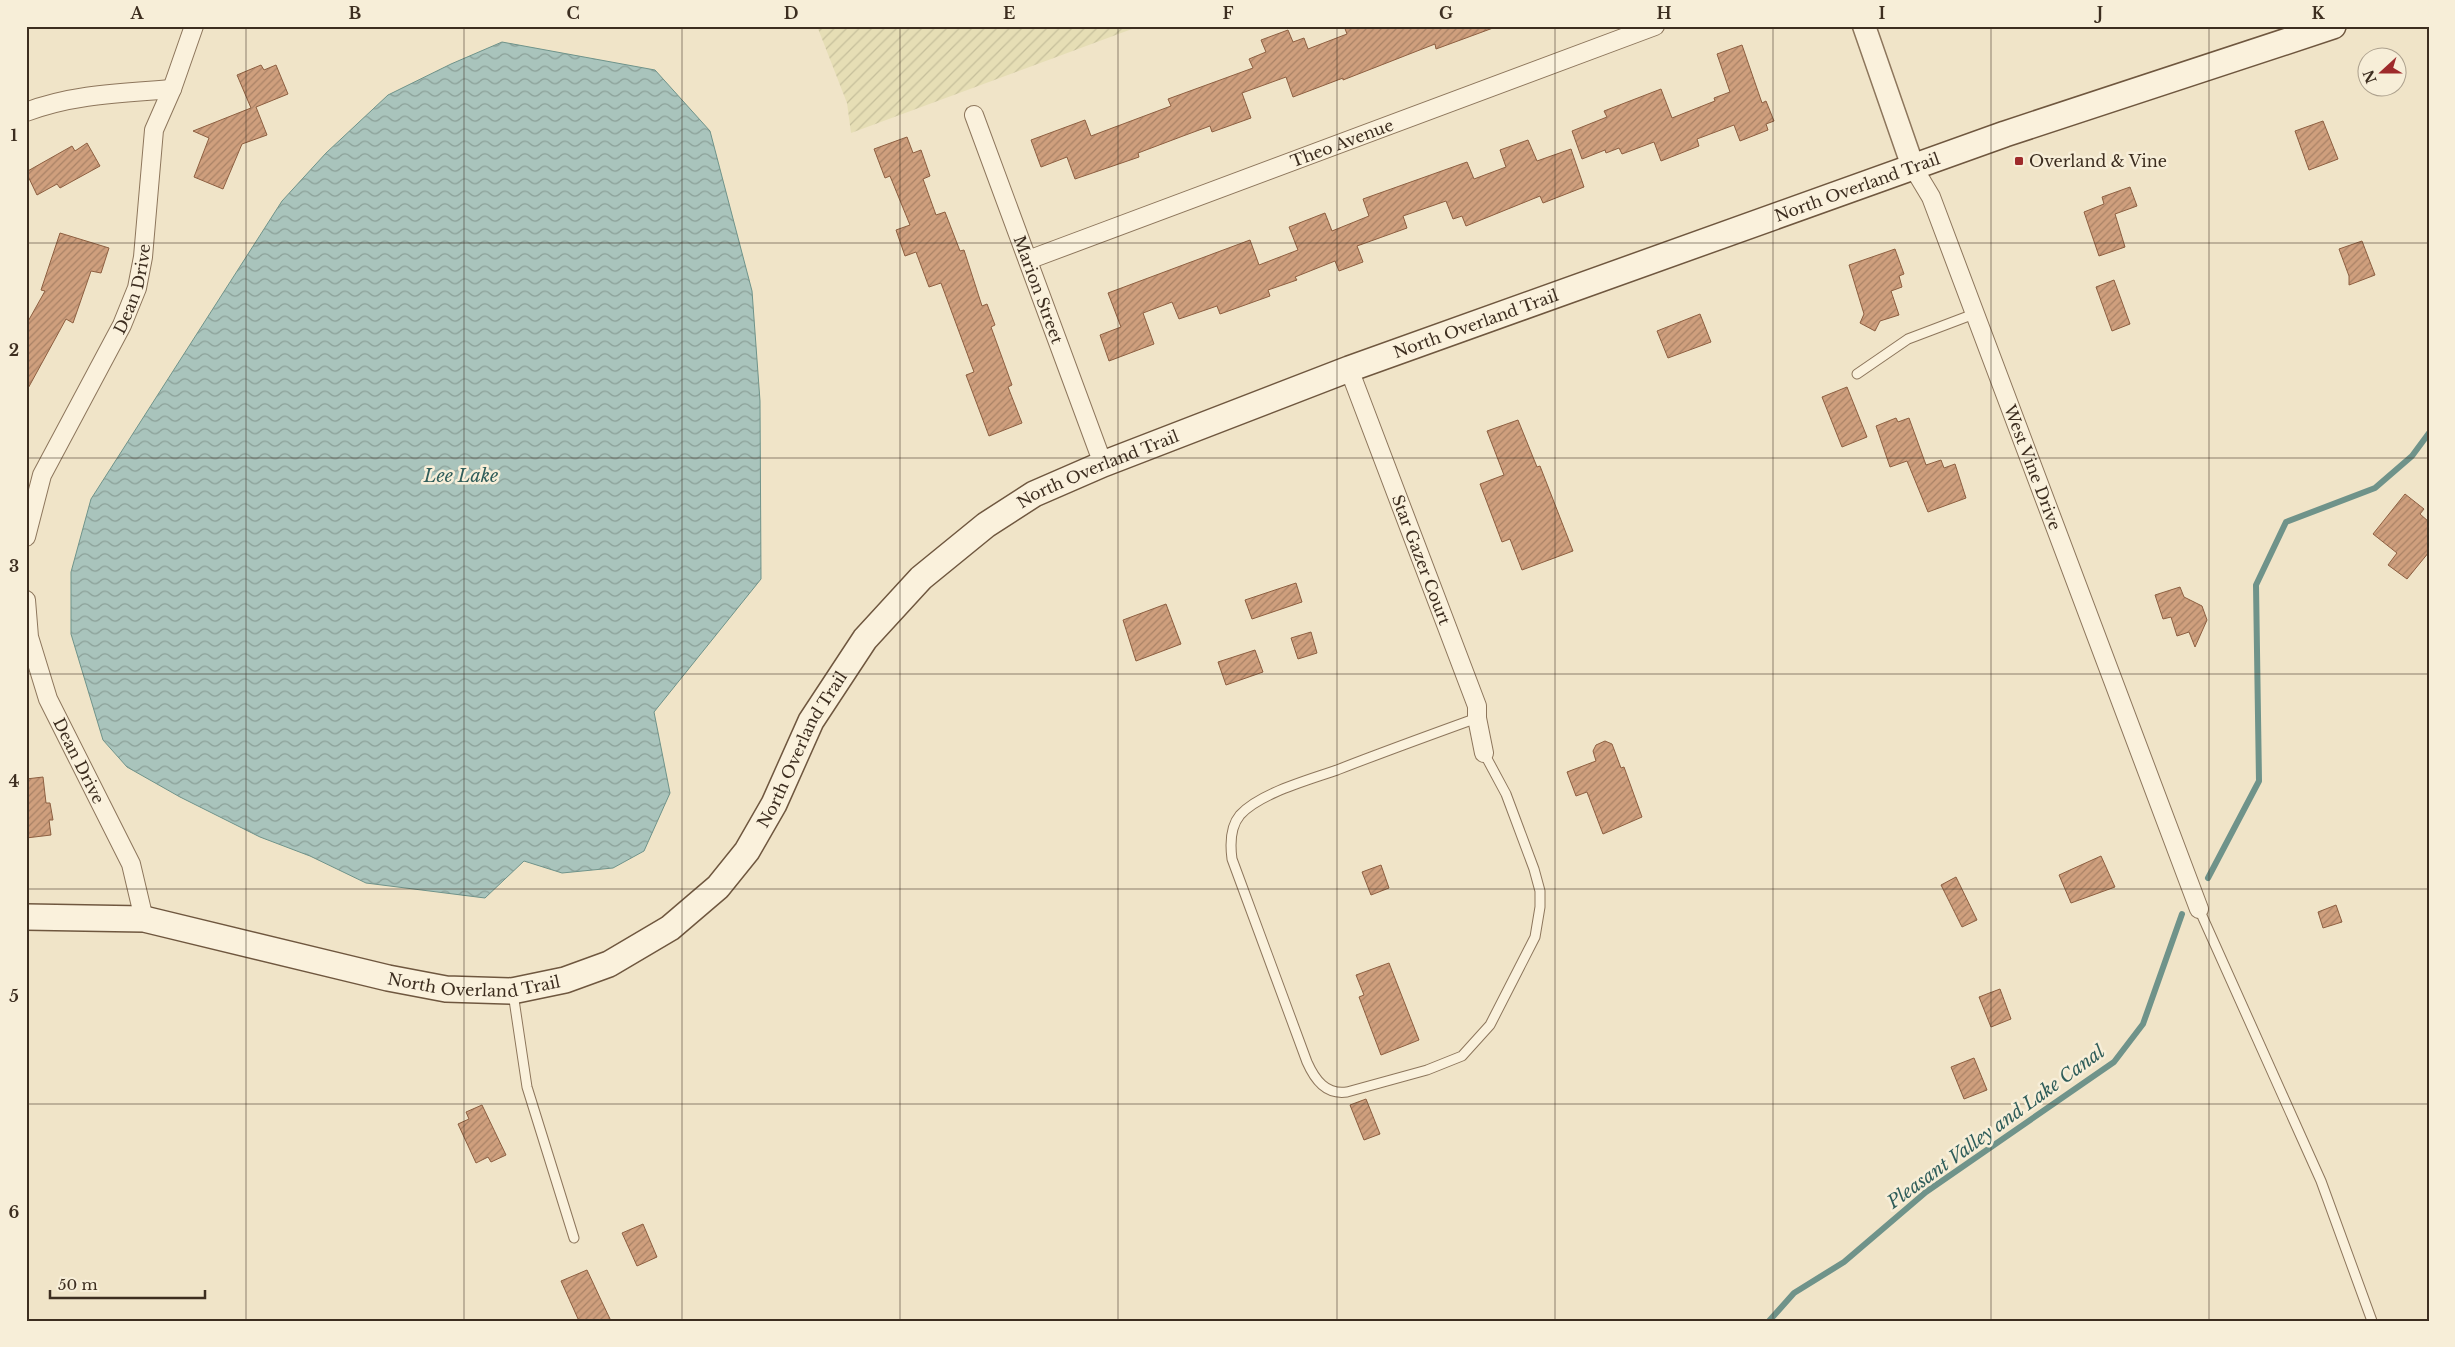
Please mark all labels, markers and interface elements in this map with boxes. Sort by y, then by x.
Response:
text: A [130,3,145,23]
text: B [349,3,362,23]
text: C [566,3,580,23]
text: D [784,3,798,23]
text: E [1003,3,1015,23]
text: F [1222,3,1234,23]
text: G [1439,3,1453,23]
text: H [1656,3,1672,23]
text: I [1879,3,1886,23]
text: J [2094,3,2103,23]
text: K [2311,3,2325,23]
north arrow [2358,48,2408,98]
text: N [2359,67,2381,86]
street label: Theo Avenue [1288,115,1396,171]
text: 1 [11,125,18,145]
street label: North Overland Trail [1772,148,1942,226]
place label: Overland & Vine [2029,151,2167,171]
marker: Overland & Vine [2013,155,2025,167]
street label: Marion Street [1009,233,1068,346]
street label: Dean Drive [109,243,154,338]
street label: North Overland Trail [1391,285,1561,362]
text: 2 [9,340,19,360]
street label: West Vine Drive [2000,401,2066,533]
street label: North Overland Trail [1013,426,1182,512]
water label: Lee Lake [423,465,498,487]
street label: Star Gazer Court [1388,492,1455,628]
text: 3 [9,556,19,576]
street label: North Overland Trail [753,667,851,831]
street label: Dean Drive [49,714,109,807]
text: 4 [9,771,19,791]
street label: North Overland Trail [386,968,562,1002]
text: 5 [9,986,19,1006]
water label: Pleasant Valley and Lake Canal [1882,1041,2109,1214]
text: 6 [9,1202,20,1222]
scale bar [50,1267,205,1299]
text: 50 m [58,1275,98,1294]

